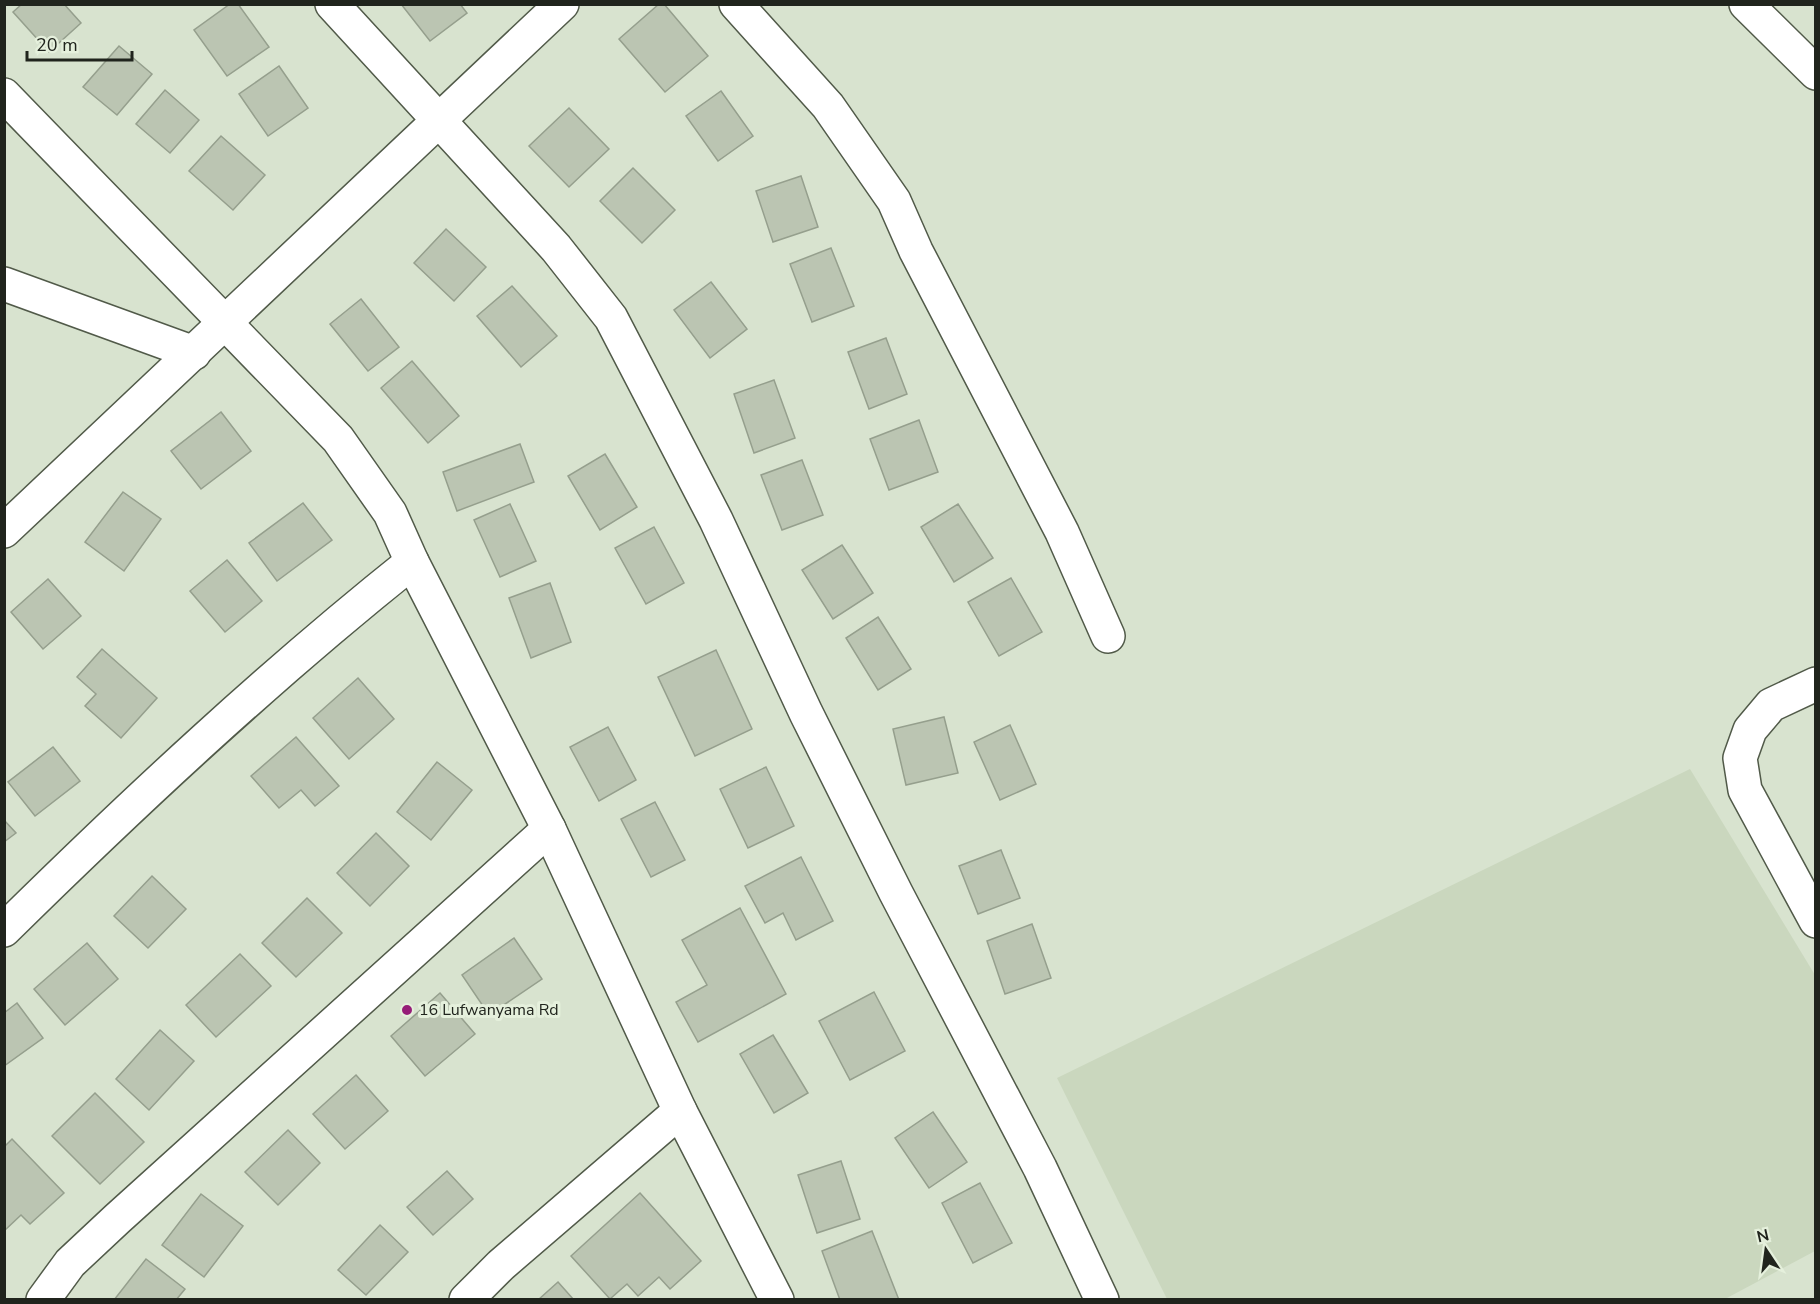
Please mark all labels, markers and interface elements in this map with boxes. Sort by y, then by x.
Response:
scale bar [27,24,132,62]
text: 20 m [36,33,78,57]
place label: 16 Lufwanyama Rd [419,999,559,1021]
marker: 16 Lufwanyama Rd [400,1003,414,1017]
north arrow [1736,1220,1796,1280]
text: N [1755,1224,1771,1248]

